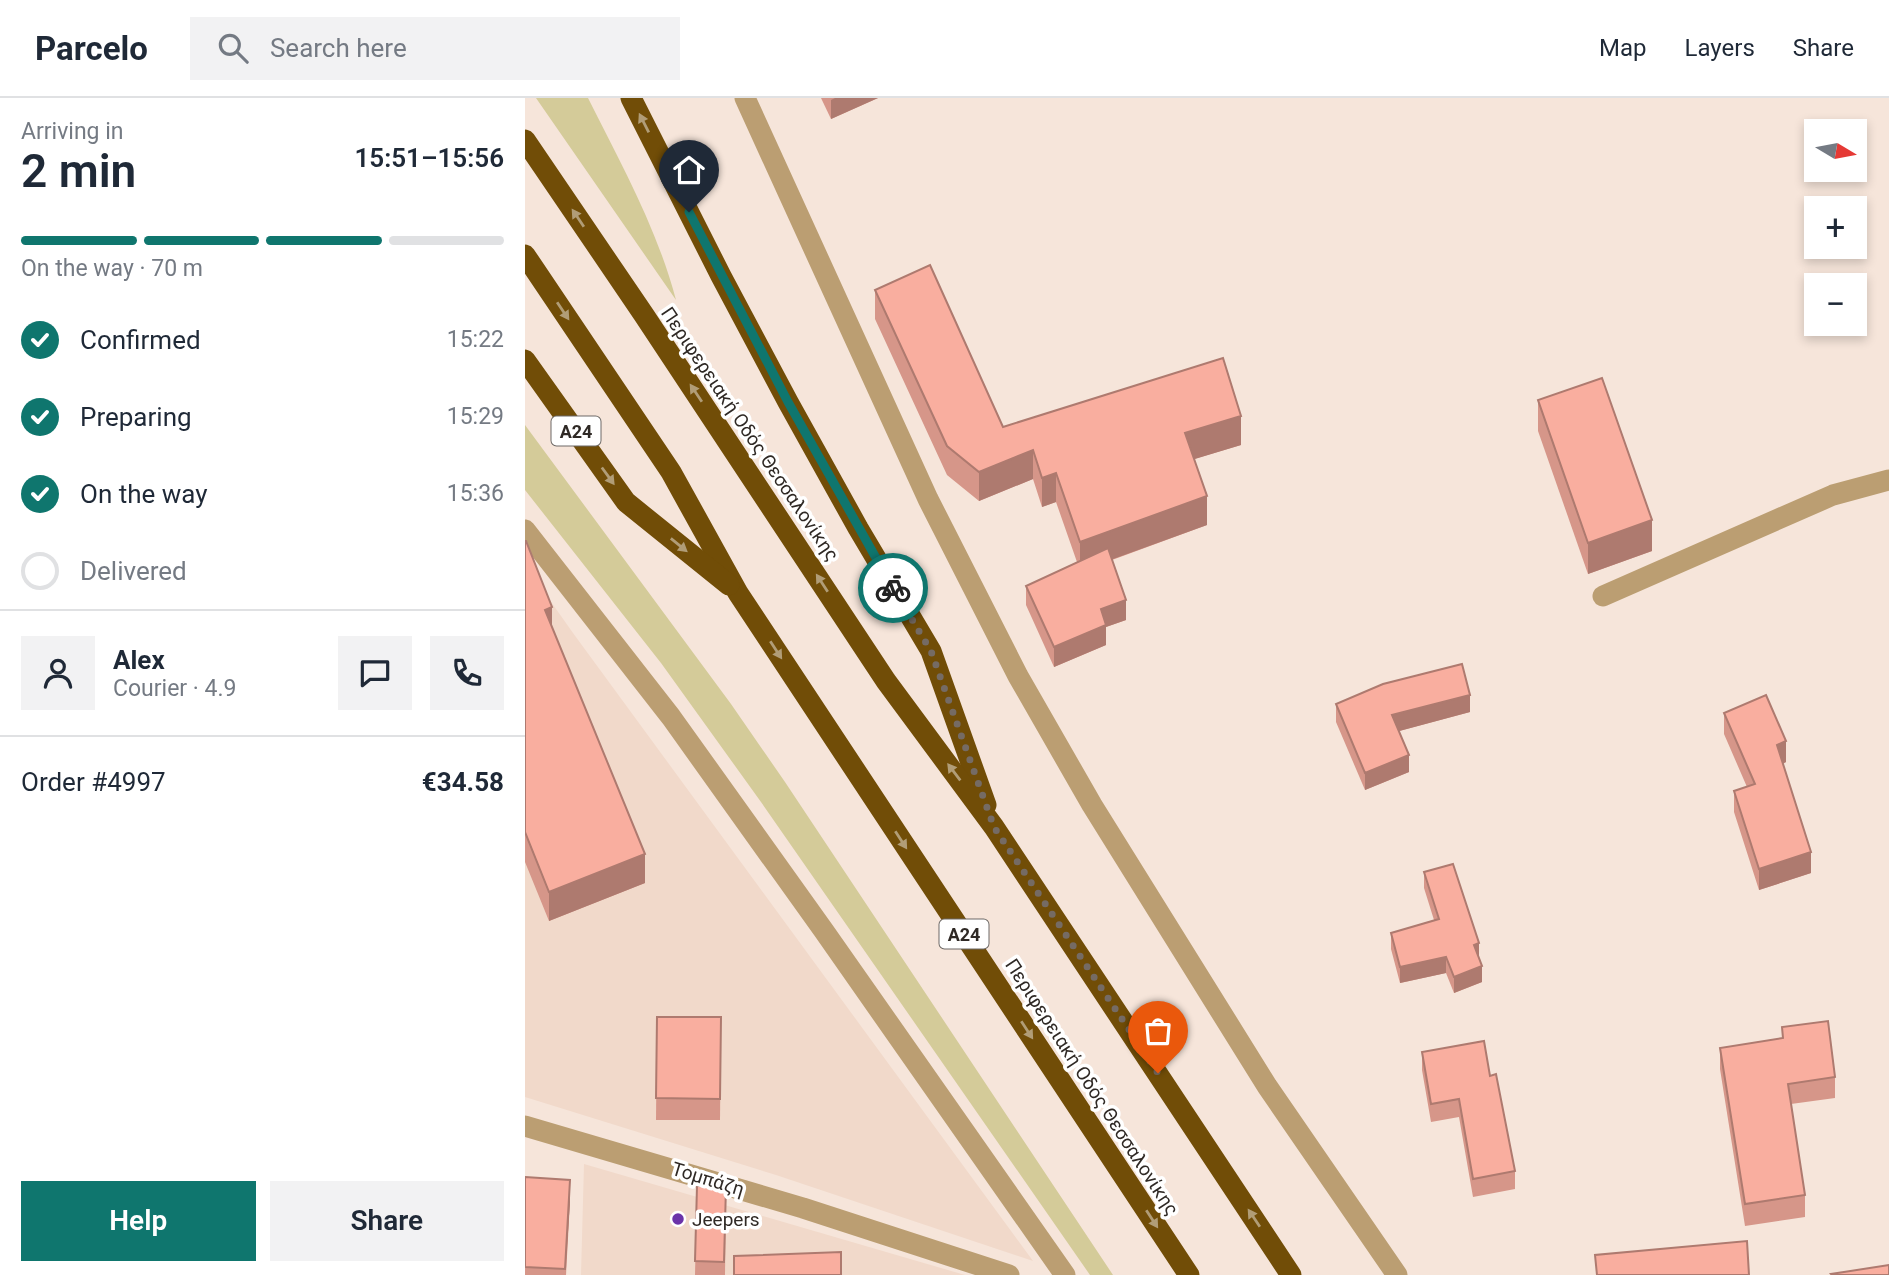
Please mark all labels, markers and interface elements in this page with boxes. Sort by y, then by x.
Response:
search box [190,17,680,80]
text: Parcelo [35,29,148,68]
icon: search [214,29,252,67]
text: Search here [270,33,407,63]
text: Map [1599,34,1647,62]
text: Layers [1685,34,1755,62]
text: Share [1793,34,1854,62]
one-way arrow [639,113,650,133]
text: Arriving in [21,118,124,145]
north arrow [1804,119,1867,182]
map controls [1804,119,1867,336]
pin [659,140,719,212]
text: 15:51–15:56 [354,143,504,173]
text: 2 min [21,144,136,198]
icon: home [670,151,708,189]
button: + [1804,196,1867,259]
one-way arrow [571,209,585,227]
text: On the way · 70 m [21,255,203,282]
button: − [1804,273,1867,336]
one-way arrow [557,301,570,321]
street label: Περιφερειακή Οδός Θεσσαλονίκης [656,303,844,565]
icon: check [21,321,59,359]
text: Confirmed [80,325,201,355]
text: 15:22 [447,326,504,353]
one-way arrow [689,384,703,402]
icon: check [21,398,59,436]
text: Preparing [80,402,192,432]
text: 15:29 [447,403,504,430]
road number: Α24 [551,416,601,446]
one-way arrow [600,467,614,485]
icon: check [21,475,59,513]
text: On the way [80,479,208,509]
text: 15:36 [447,480,504,507]
one-way arrow [671,537,688,552]
courier [858,553,928,623]
text: Delivered [80,556,187,586]
icon: bike [874,569,912,607]
one-way arrow [815,574,829,592]
button: person [21,636,95,710]
button: chat [338,636,412,710]
button: phone [430,636,504,710]
one-way arrow [769,641,783,659]
text: Alex [113,645,165,675]
text: Courier · 4.9 [113,675,236,702]
one-way arrow [947,763,961,781]
text: Order #4997 [21,767,166,797]
text: €34.58 [422,767,504,797]
one-way arrow [895,830,908,850]
road number: Α24 [939,920,989,948]
street label: Περιφερειακή Οδός Θεσσαλονίκης [1000,954,1184,1220]
pin [1128,1001,1188,1073]
icon: bag [1139,1012,1177,1050]
one-way arrow [1020,1020,1033,1039]
street label: Τομπάζη [669,1157,747,1201]
button: Help [21,1181,256,1261]
button: Share [270,1181,504,1261]
place label: Jeepers [692,1208,760,1231]
one-way arrow [1247,1208,1260,1228]
one-way arrow [1146,1210,1159,1229]
marker: Jeepers [670,1211,686,1227]

